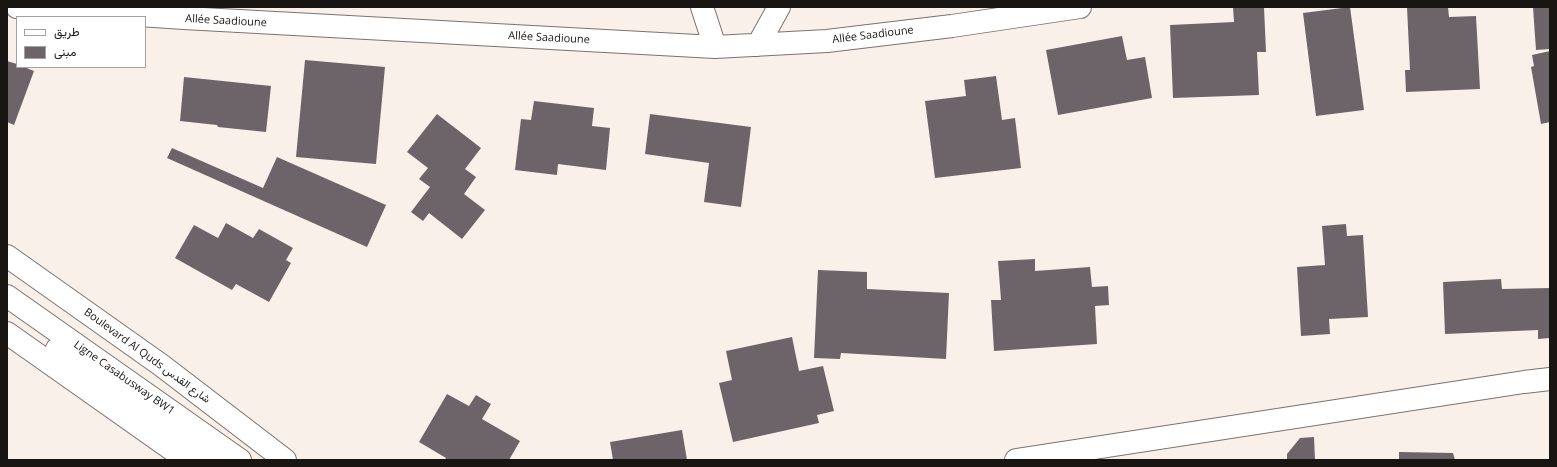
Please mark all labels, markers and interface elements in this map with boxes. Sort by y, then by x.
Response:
street label: Allée Saadioune [185,12,267,30]
legend [16,16,146,68]
text: طريق [54,23,79,40]
street label: Allée Saadioune [832,23,914,47]
street label: Allée Saadioune [508,29,590,47]
text: مبنى [54,43,76,60]
street label: Boulevard Al Quds شارع القدس [81,306,213,406]
street label: Ligne Casabusway BW1 [71,338,177,418]

